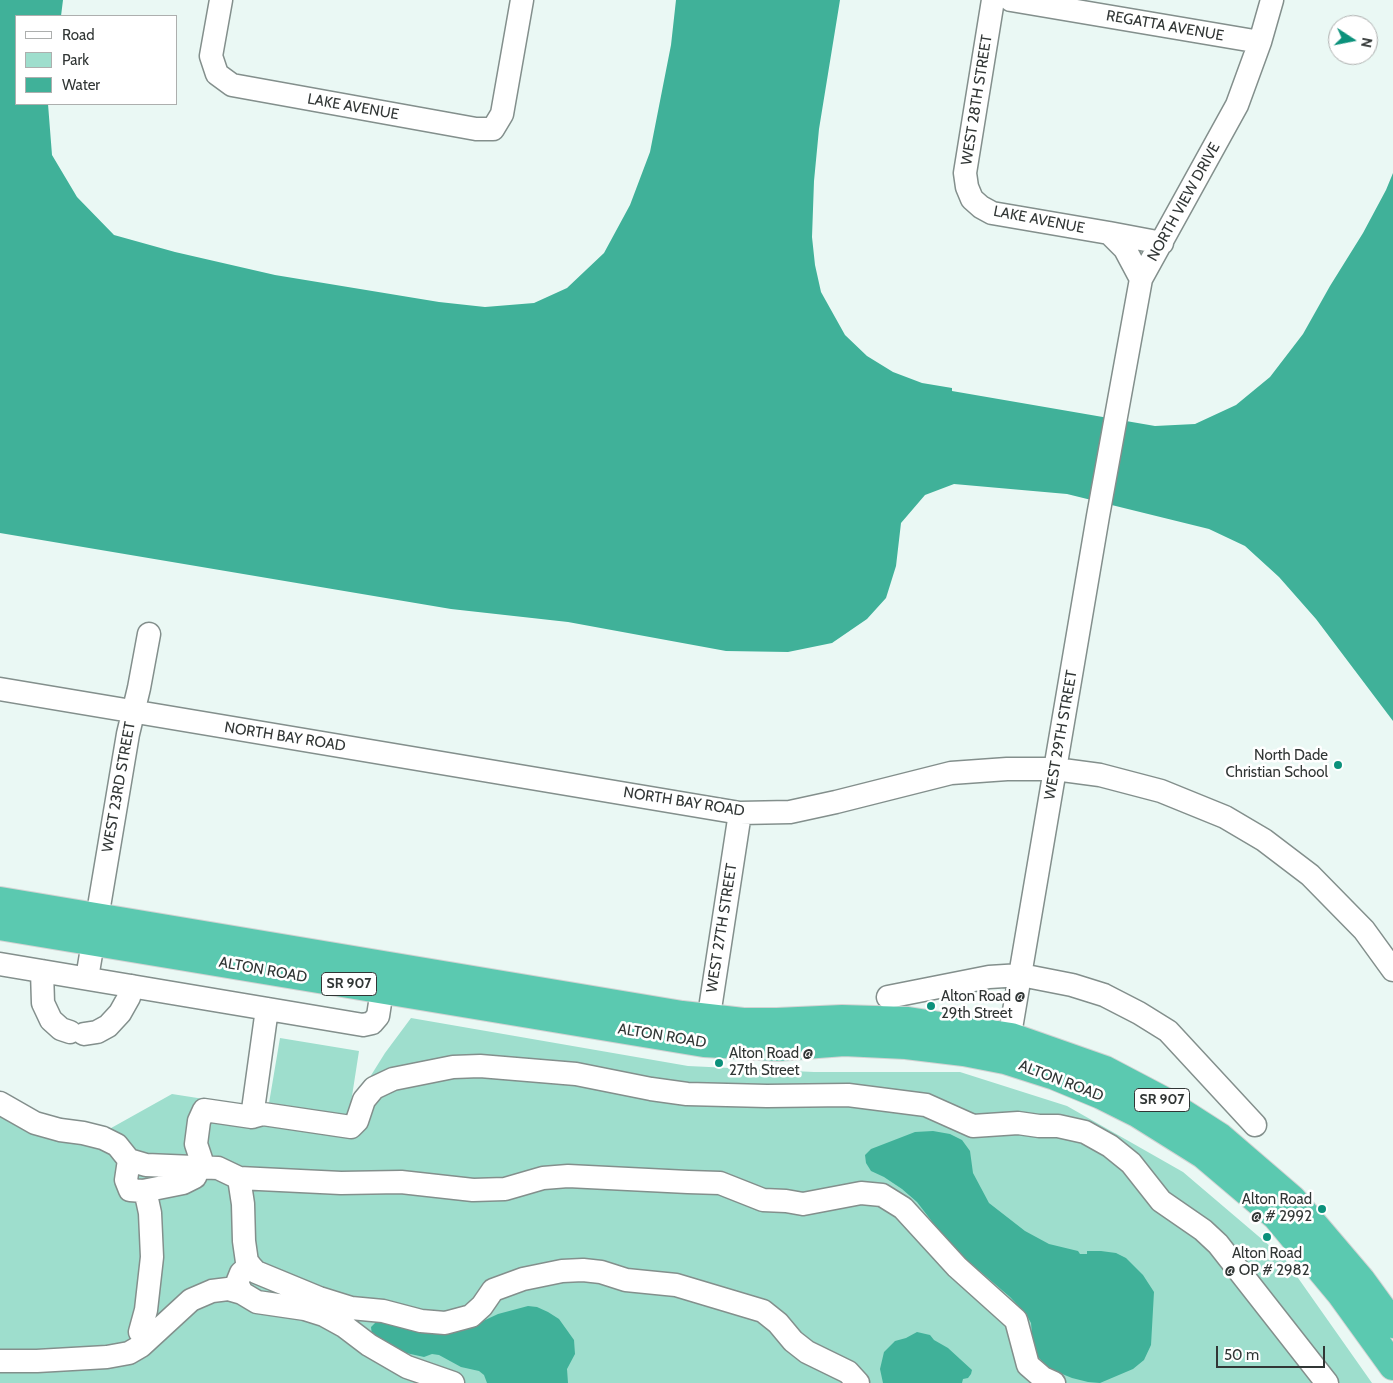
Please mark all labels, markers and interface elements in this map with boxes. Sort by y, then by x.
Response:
street label: REGATTA AVENUE [1105,7,1225,45]
legend [15,15,178,105]
north arrow [1328,15,1378,65]
text: Road [62,26,95,44]
street label: WEST 28TH STREET [958,33,996,167]
text: N [1357,36,1377,49]
text: Park [62,51,89,69]
text: Water [62,76,100,94]
street label: LAKE AVENUE [306,90,400,124]
street label: NORTH VIEW DRIVE [1144,139,1224,265]
street label: LAKE AVENUE [992,202,1086,238]
street label: WEST 29TH STREET [1041,669,1081,801]
street label: NORTH BAY ROAD [223,719,347,755]
street label: WEST 23RD STREET [99,720,139,854]
place label: North Dade Christian School [1226,747,1328,782]
marker: North Dade Christian School [1332,759,1344,771]
street label: NORTH BAY ROAD [622,784,746,820]
street label: WEST 27TH STREET [703,862,741,994]
street label: ALTON ROAD [217,953,309,987]
road number: SR 907 [322,972,376,996]
place label: Alton Road @ 29th Street [941,988,1025,1023]
marker: Alton Road @ 29th Street [925,1000,937,1012]
street label: ALTON ROAD [616,1020,708,1052]
place label: Alton Road @ 27th Street [729,1045,813,1080]
marker: Alton Road @ 27th Street [713,1057,725,1069]
street label: ALTON ROAD [1016,1057,1106,1105]
road number: SR 907 [1134,1088,1190,1112]
place label: Alton Road @ # 2992 [1242,1191,1312,1226]
marker: Alton Road @ # 2992 [1316,1203,1328,1215]
marker: Alton Road @ OP # 2982 [1261,1231,1273,1243]
place label: Alton Road @ OP # 2982 [1224,1245,1310,1280]
scale bar [1218,1336,1327,1368]
text: 50 m [1224,1346,1259,1364]

